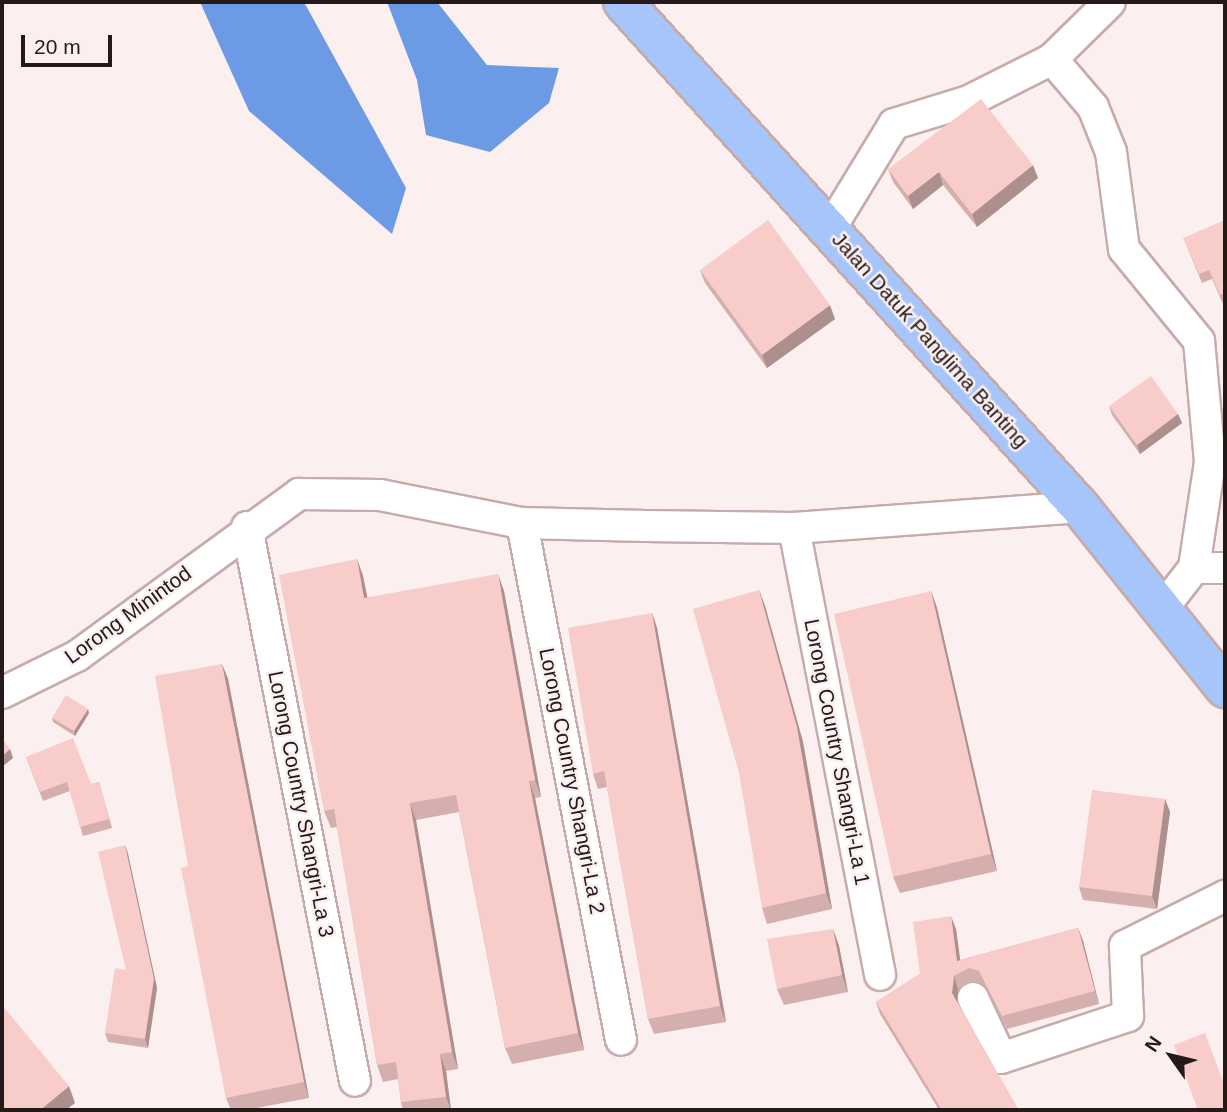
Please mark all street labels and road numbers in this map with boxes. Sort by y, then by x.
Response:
street label: Jalan Datuk Panglima Banting [827,227,1033,453]
street label: Lorong Minintod [60,561,196,669]
street label: Lorong Country Shangri-La 1 [799,617,875,887]
street label: Lorong Country Shangri-La 2 [534,646,610,916]
street label: Lorong Country Shangri-La 3 [263,669,339,939]

